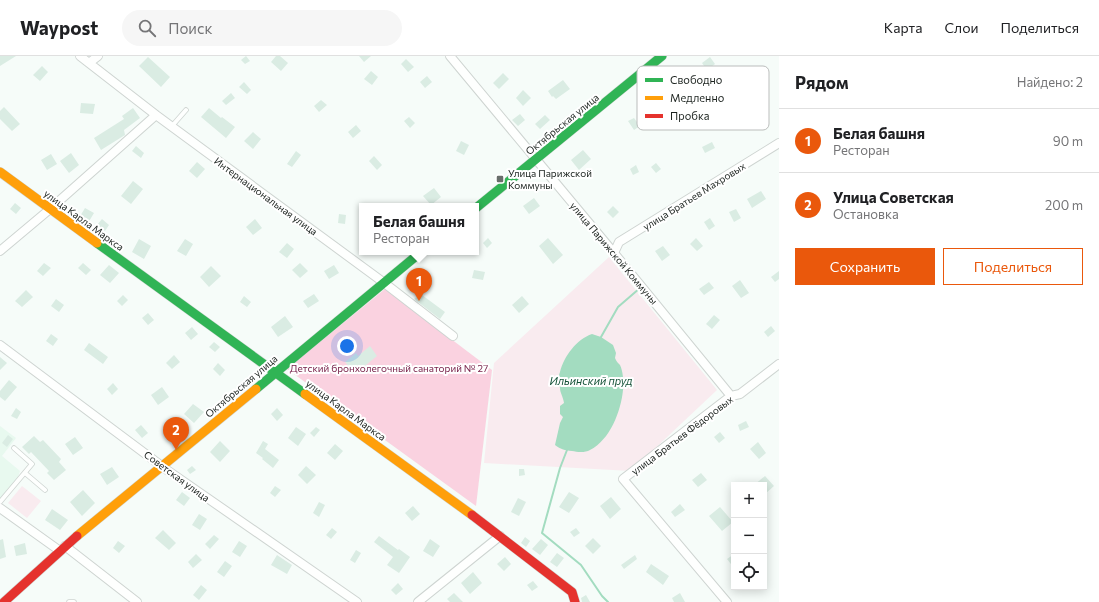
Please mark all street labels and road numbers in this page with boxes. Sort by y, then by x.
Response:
street label: Октябрьская улица [523,91,601,157]
street label: Интернациональная улица [212,155,320,237]
street label: улица Братьев Махровых [641,159,748,233]
street label: улица Карла Маркса [42,187,126,253]
street label: улица Парижской Коммуны [568,200,660,306]
street label: Октябрьская улица [202,352,280,420]
street label: улица Карла Маркса [304,377,388,443]
street label: улица Братьев Фёдоровых [629,392,736,477]
street label: Советская улица [142,448,212,504]

